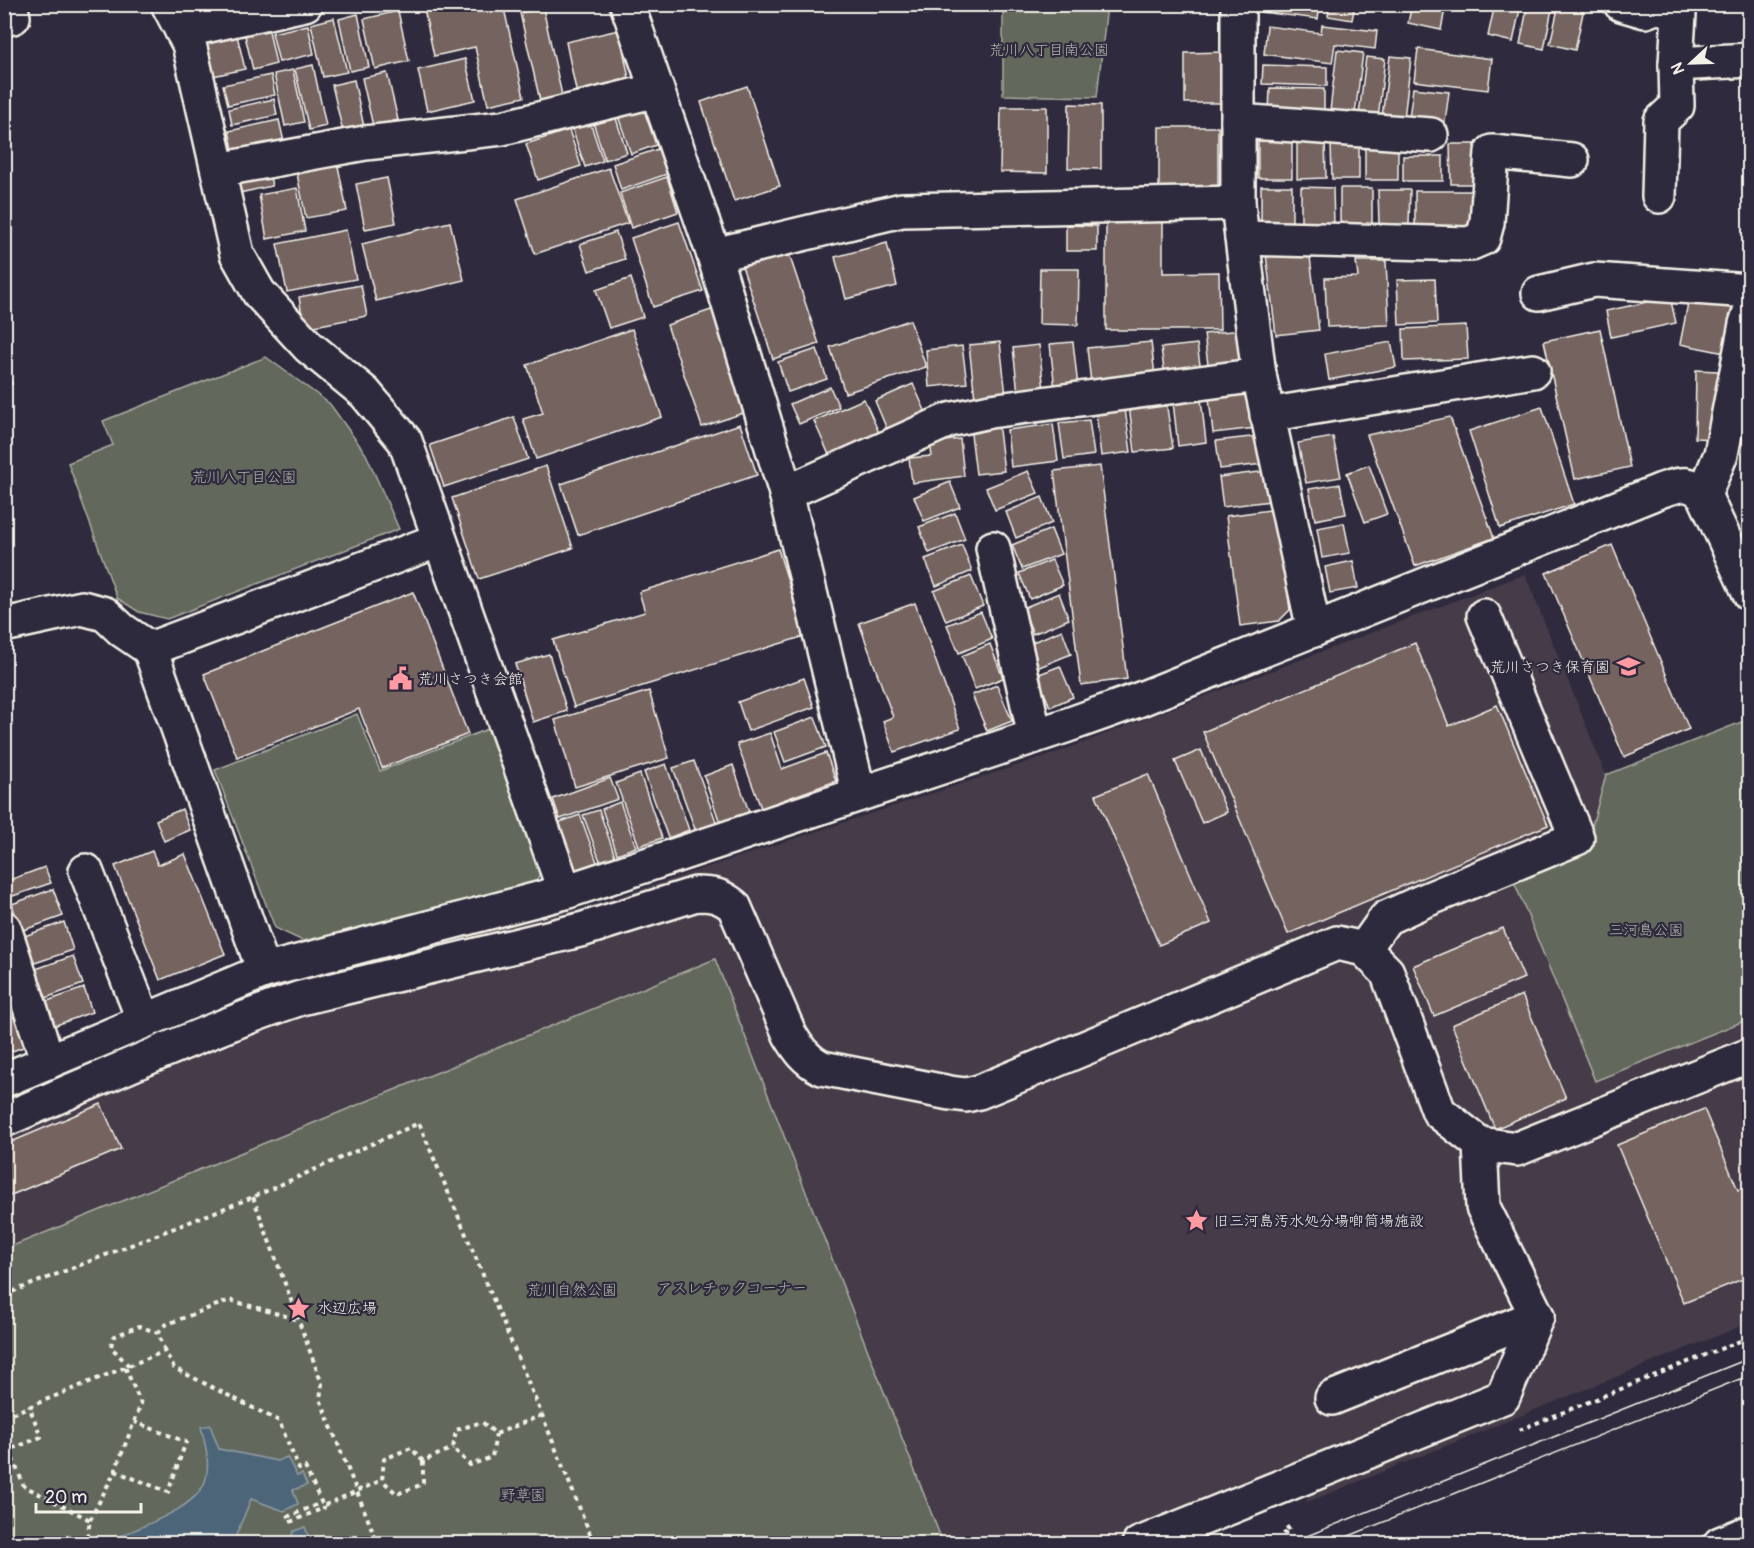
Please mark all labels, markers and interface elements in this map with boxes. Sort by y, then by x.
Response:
north arrow [1661,33,1721,93]
park label: 荒川八丁目南公園 [989,41,1109,60]
text: N [1667,59,1689,77]
park label: 荒川八丁目公園 [191,468,297,487]
school or university icon: 荒川さつき保育園 [1615,654,1641,680]
place label: 荒川さつき保育園 [1490,658,1610,677]
public building icon: 荒川さつき会館 [387,666,413,692]
place label: 荒川さつき会館 [418,670,523,689]
park label: 三河島公園 [1608,921,1684,940]
place icon: 旧三河島汚水処分場喞筒場施設 [1183,1208,1209,1234]
place label: 旧三河島汚水処分場喞筒場施設 [1214,1212,1424,1231]
park label: アスレチックコーナー [657,1279,807,1298]
park label: 荒川自然公園 [527,1281,617,1300]
place icon: 水辺広場 [286,1295,312,1321]
place label: 水辺広場 [317,1299,377,1318]
scale bar [36,1476,141,1514]
text: 20 m [45,1486,87,1509]
park label: 野草園 [500,1486,546,1505]

